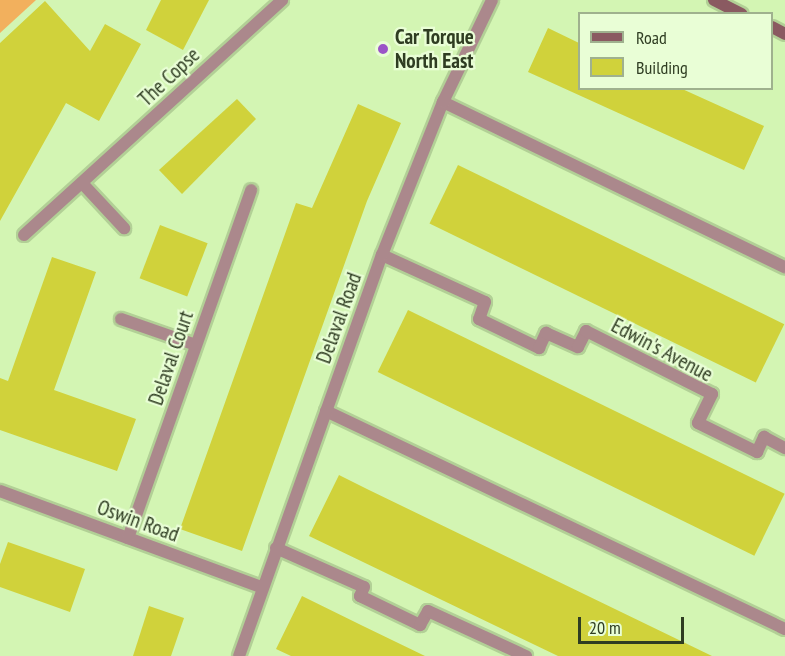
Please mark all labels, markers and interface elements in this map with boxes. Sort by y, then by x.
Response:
legend [578,12,773,90]
place label: Car Torque North East [395,24,474,74]
text: Road [636,26,667,49]
street label: The Copse [133,42,205,112]
marker: Car Torque North East [376,42,390,56]
text: Building [636,56,688,79]
street label: Delaval Road [311,269,367,367]
street label: Delaval Court [143,308,199,408]
street label: Edwin's Avenue [607,313,717,387]
street label: Oswin Road [94,495,182,547]
scale bar [581,605,688,643]
text: 20 m [589,616,621,639]

